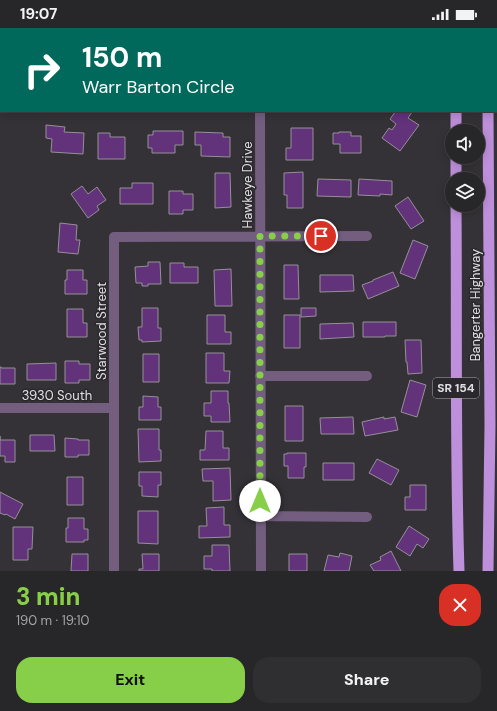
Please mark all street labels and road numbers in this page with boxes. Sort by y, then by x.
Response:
street label: Hawkeye Drive [239,141,256,229]
street label: Bangerter Highway [467,249,484,361]
street label: Starwood Street [93,282,110,380]
road number: SR 154 [433,378,479,398]
street label: 3930 South [22,387,92,404]

